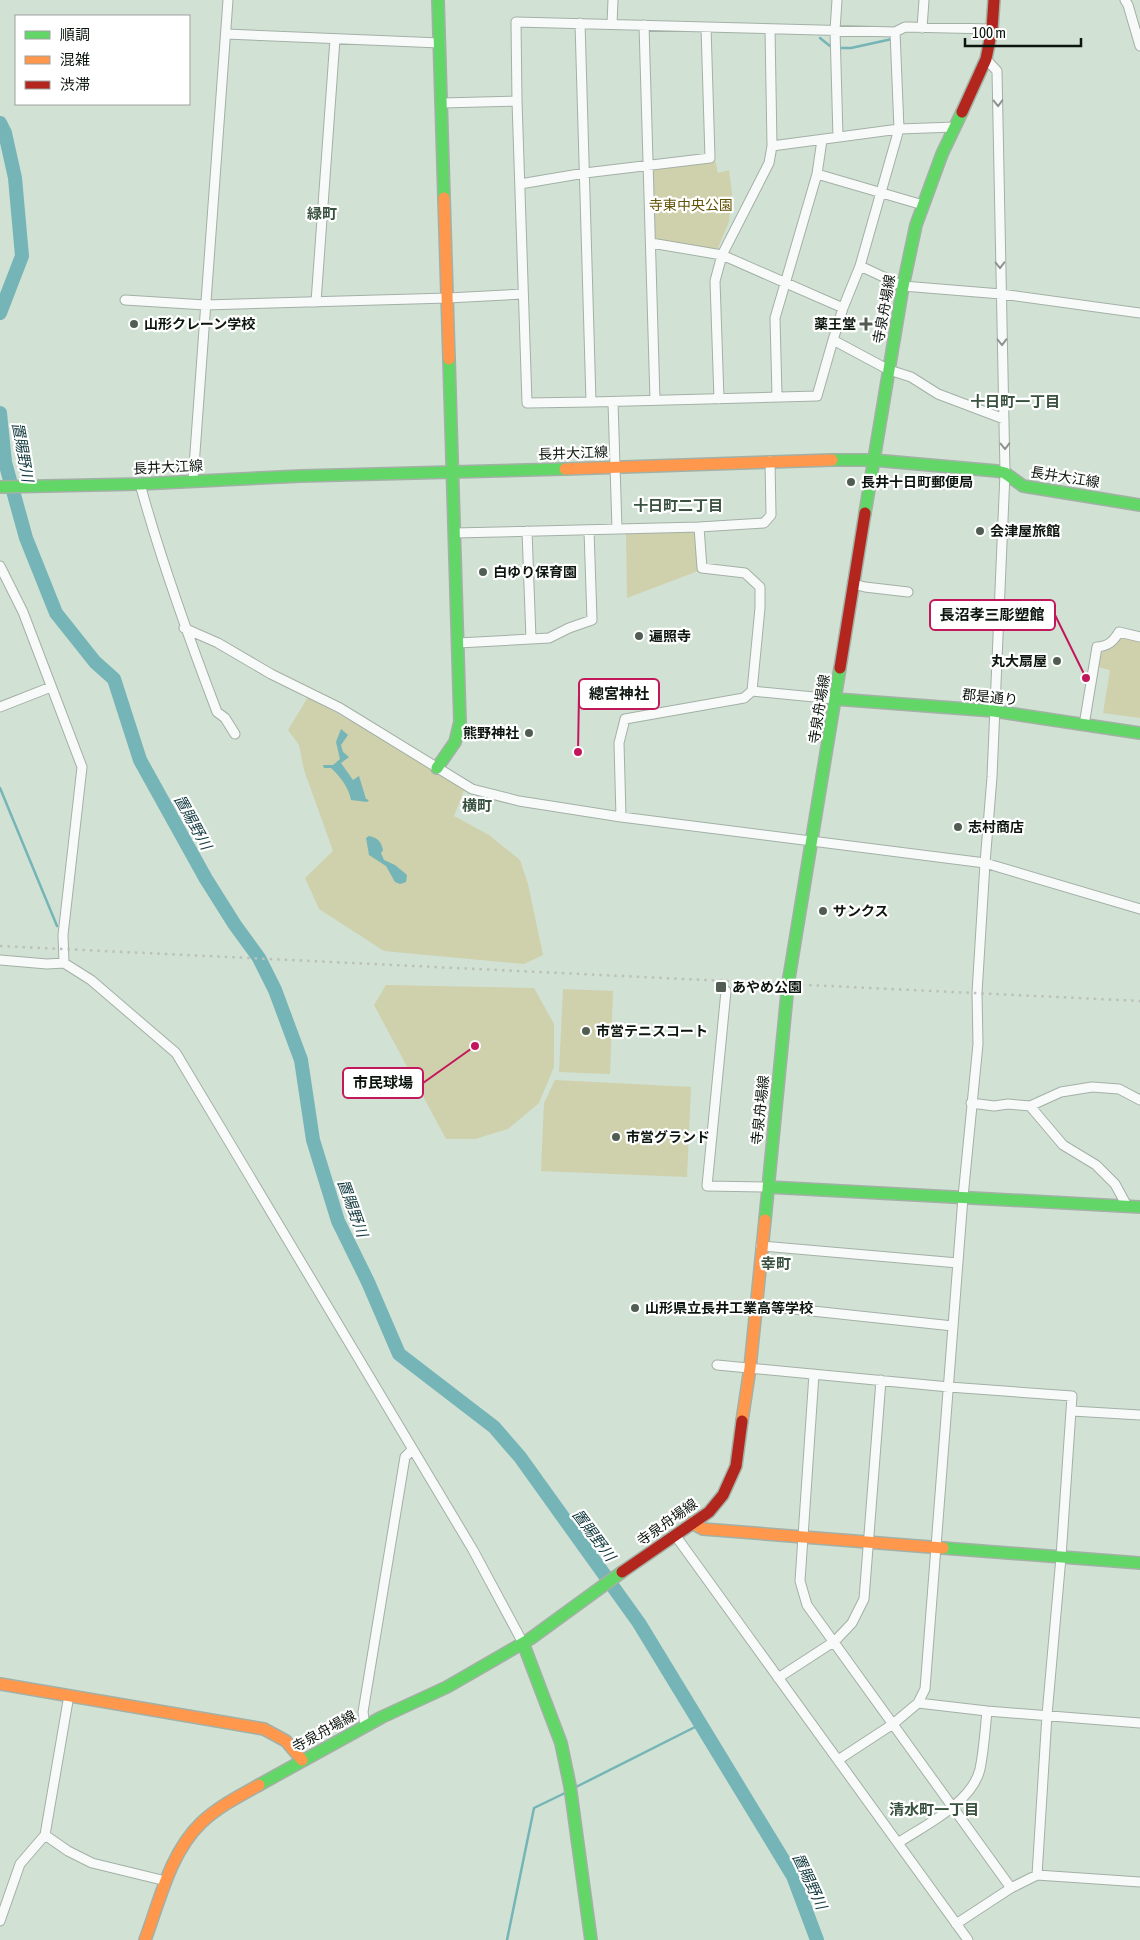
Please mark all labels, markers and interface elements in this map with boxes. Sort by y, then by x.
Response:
legend [15,15,190,105]
scale bar [965,15,1081,47]
text: 100 m [972,24,1006,41]
text: 順調 [60,26,90,43]
text: 混雑 [60,51,90,68]
text: 渋滞 [60,76,90,93]
one-way arrow [993,100,1003,107]
park label: 寺東中央公園 [649,197,733,213]
district label: 緑町 [307,205,337,222]
one-way arrow [995,262,1006,270]
street label: 寺泉舟場線 [870,273,898,345]
place label: 山形クレーン学校 [144,316,255,332]
place label: 薬王堂 [814,316,856,332]
marker: 山形クレーン学校 [128,318,140,330]
marker: 薬王堂 [860,318,872,330]
one-way arrow [997,339,1007,347]
district label: 十日町一丁目 [970,393,1060,410]
water label: 置賜野川 [9,421,37,485]
one-way arrow [999,443,1010,451]
street label: 長井大江線 [538,444,608,462]
street label: 長井大江線 [133,457,203,477]
street label: 長井大江線 [1029,464,1101,490]
place label: 長井十日町郵便局 [861,474,973,490]
marker: 長井十日町郵便局 [845,476,857,488]
district label: 十日町二丁目 [633,497,723,514]
place label: 会津屋旅館 [990,523,1060,539]
marker: 会津屋旅館 [974,525,986,537]
place label: 白ゆり保育園 [493,564,577,580]
marker: 白ゆり保育園 [477,566,489,578]
callout: 長沼孝三彫塑館 [930,600,1055,630]
text: 長沼孝三彫塑館 [939,606,1045,623]
place label: 遍照寺 [649,628,691,644]
marker: 遍照寺 [633,630,645,642]
place label: 丸大扇屋 [991,653,1047,669]
marker: 丸大扇屋 [1051,655,1063,667]
street label: 寺泉舟場線 [806,673,832,745]
callout: 總宮神社 [579,679,659,709]
text: 總宮神社 [589,685,649,702]
street label: 郡是通り [961,686,1019,708]
place label: 熊野神社 [463,725,519,741]
marker: 熊野神社 [523,727,535,739]
water label: 置賜野川 [171,792,216,854]
district label: 横町 [462,797,492,814]
place label: 志村商店 [968,819,1024,835]
marker: 志村商店 [952,821,964,833]
place label: サンクス [833,903,889,919]
marker: サンクス [817,905,829,917]
place label: あやめ公園 [732,979,802,995]
marker: あやめ公園 [714,980,728,994]
place label: 市営テニスコート [596,1023,708,1039]
marker: 市営テニスコート [580,1025,592,1037]
callout: 市民球場 [343,1068,423,1098]
text: 市民球場 [353,1074,413,1091]
street label: 寺泉舟場線 [748,1074,772,1146]
place label: 市営グランド [626,1129,710,1145]
marker: 市営グランド [610,1131,622,1143]
water label: 置賜野川 [335,1177,372,1241]
district label: 幸町 [761,1255,791,1272]
place label: 山形県立長井工業高等学校 [645,1300,813,1316]
marker: 山形県立長井工業高等学校 [629,1302,641,1314]
street label: 寺泉舟場線 [634,1495,700,1549]
water label: 置賜野川 [569,1506,620,1566]
street label: 寺泉舟場線 [290,1707,358,1755]
district label: 清水町一丁目 [889,1801,979,1818]
water label: 置賜野川 [790,1850,831,1914]

